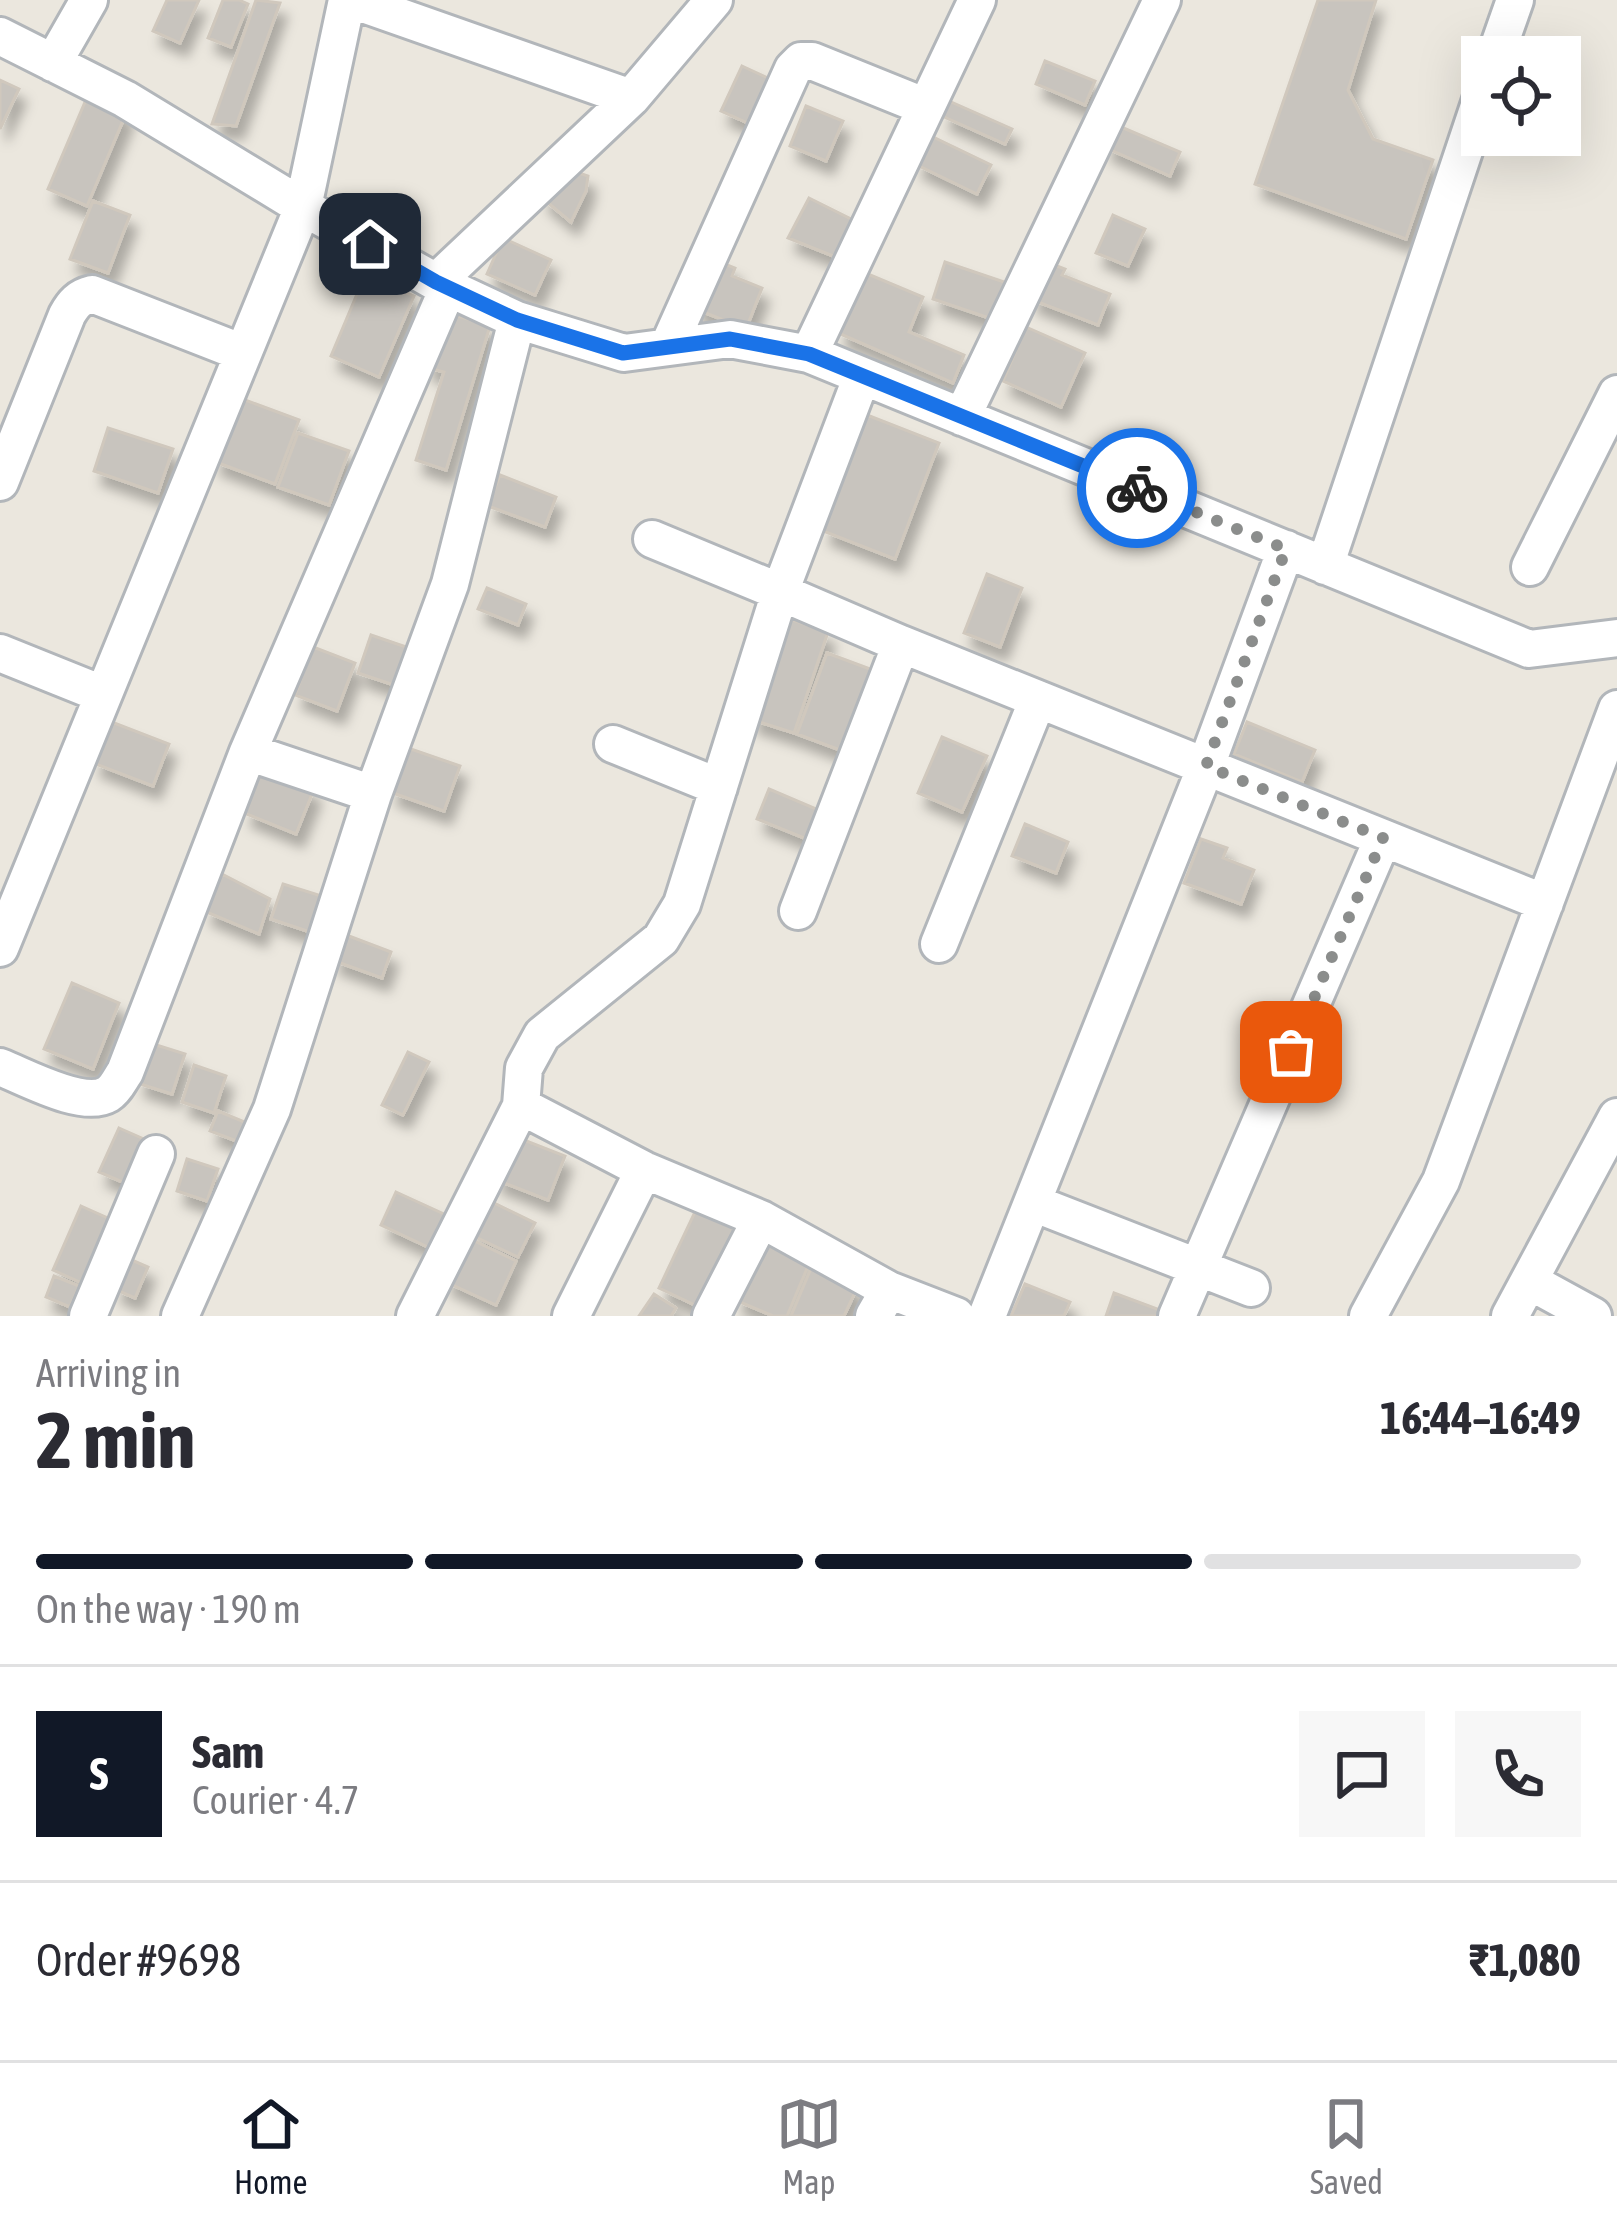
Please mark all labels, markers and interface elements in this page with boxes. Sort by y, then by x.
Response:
map controls [1461,36,1581,156]
button: locate [1461,36,1581,156]
pin [319,193,421,295]
icon: home [337,211,403,277]
courier [1077,428,1197,548]
icon: bike [1104,455,1170,521]
pin [1240,1001,1342,1103]
icon: bag [1258,1019,1324,1085]
text: Arriving in [36,1351,181,1395]
text: 16:44–16:49 [1380,1392,1581,1444]
text: 2 min [36,1395,195,1485]
text: On the way · 190 m [36,1587,301,1631]
button: chat [1299,1711,1425,1837]
button: phone [1455,1711,1581,1837]
text: Sam [192,1726,264,1778]
text: S [90,1748,108,1800]
text: Courier · 4.7 [192,1778,359,1822]
text: Order #9698 [36,1934,241,1986]
text: ₹1,080 [1469,1934,1581,1986]
tab: Home [234,2091,308,2201]
tab: Map [776,2091,842,2201]
tab: Saved [1310,2091,1383,2201]

